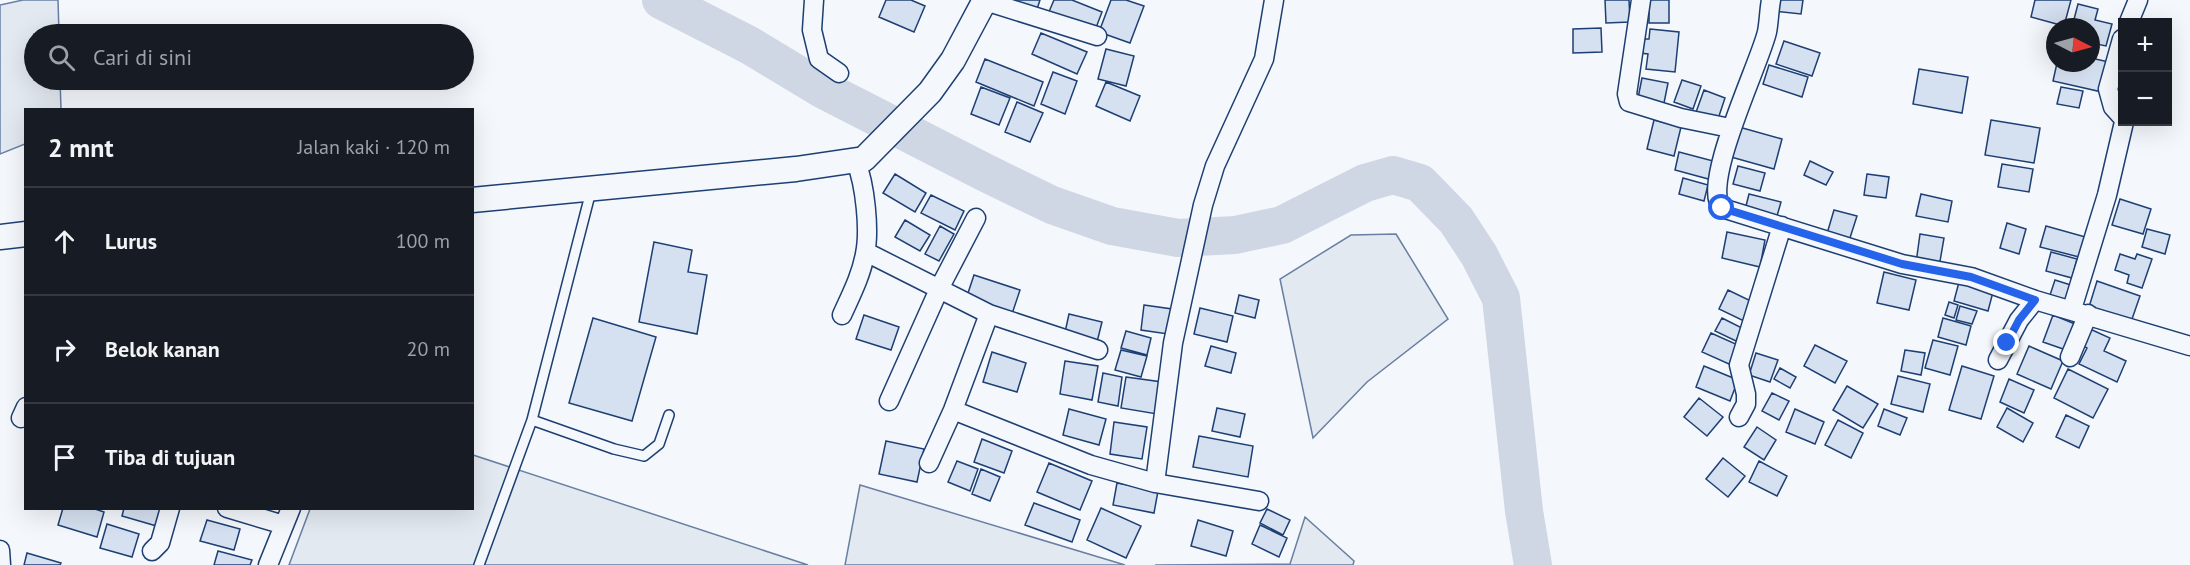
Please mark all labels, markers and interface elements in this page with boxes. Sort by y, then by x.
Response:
north arrow [2046,18,2100,72]
map controls [2118,18,2172,126]
button: + [2118,18,2172,72]
search box [24,24,474,90]
icon: search [45,41,78,74]
text: Cari di sini [93,43,192,71]
button: − [2118,72,2172,126]
text: 2 mnt [48,131,114,164]
text: Jalan kaki · 120 m [297,134,450,160]
route start [1708,194,1734,220]
icon: ahead [48,225,81,258]
text: Lurus [105,227,157,255]
text: 100 m [396,228,450,254]
route end [1993,329,2019,355]
icon: right [48,333,81,366]
text: Belok kanan [105,335,220,363]
text: 20 m [407,336,450,362]
icon: arrive [48,441,81,474]
text: Tiba di tujuan [105,443,235,471]

